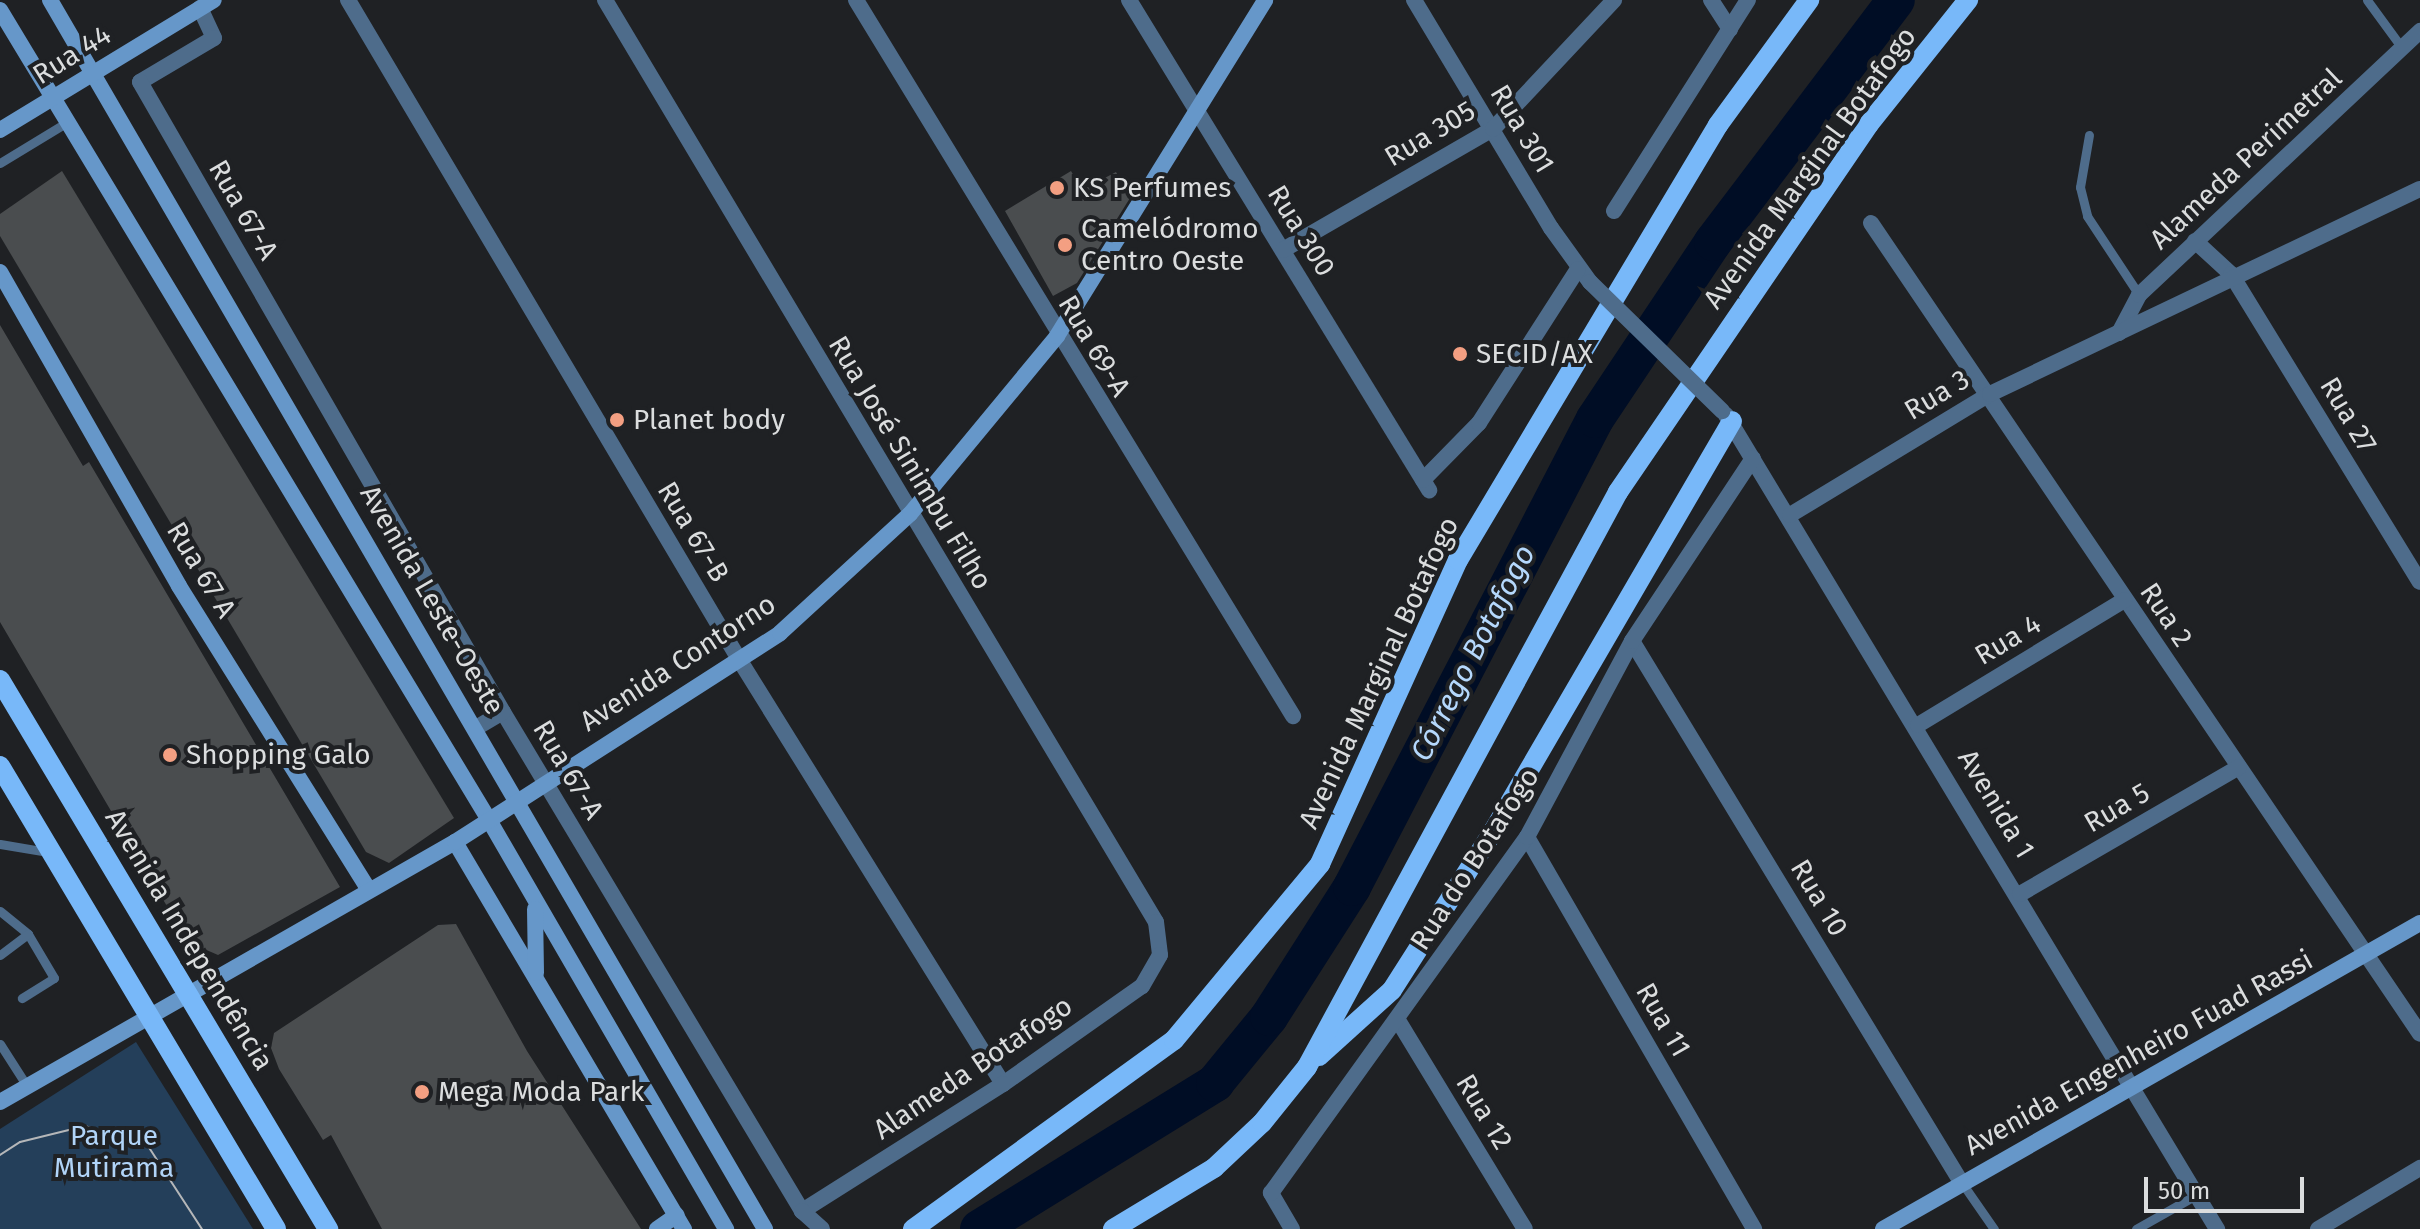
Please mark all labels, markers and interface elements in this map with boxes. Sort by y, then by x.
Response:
street label: Rua 44 [27,18,117,92]
street label: Avenida Marginal Botafogo [1697,21,1923,315]
street label: Alameda Perimetral [2143,62,2349,256]
street label: Rua 301 [1483,79,1561,179]
street label: Rua 305 [1379,94,1481,174]
street label: Rua 67-A [201,154,285,266]
place label: KS Perfumes [1073,171,1231,205]
marker: KS Perfumes [1048,179,1066,197]
street label: Rua 300 [1260,179,1342,283]
place label: Camelódromo Centro Oeste [1081,212,1259,278]
marker: Camelódromo Centro Oeste [1056,236,1074,254]
street label: Rua 69-A [1051,289,1137,403]
street label: Rua José Sinimbu Filho [821,330,999,596]
place label: SECID/AX [1476,337,1593,371]
marker: SECID/AX [1451,345,1469,363]
street label: Rua 3 [1898,363,1976,427]
street label: Rua 27 [2313,371,2383,459]
place label: Planet body [633,403,785,437]
marker: Planet body [608,411,626,429]
street label: Rua 67-B [650,476,736,588]
street label: Avenida Leste-Oeste [353,479,511,721]
street label: Avenida Marginal Botafogo [1292,512,1466,834]
street label: Rua 67 A [159,516,243,624]
water label: Córrego Botafogo [1403,539,1543,767]
street label: Rua 2 [2133,577,2199,653]
street label: Avenida Contorno [574,587,782,739]
street label: Rua 4 [1969,607,2047,673]
street label: Rua 67-A [525,714,611,826]
place label: Shopping Galo [186,738,371,772]
street label: Avenida 1 [1950,744,2042,864]
marker: Shopping Galo [161,746,179,764]
street label: Rua do Botafogo [1403,761,1547,957]
street label: Rua 5 [2078,776,2156,840]
street label: Avenida Independência [98,803,280,1077]
street label: Rua 10 [1783,854,1855,942]
street label: Avenida Engenheiro Fuad Rassi [1959,943,2319,1163]
street label: Rua 11 [1629,977,1697,1063]
street label: Alameda Botafogo [867,989,1079,1147]
street label: Rua 12 [1449,1068,1519,1156]
place label: Mega Moda Park [438,1075,644,1109]
marker: Mega Moda Park [413,1083,431,1101]
park label: Parque Mutirama [54,1119,174,1185]
scale bar [2148,1161,2308,1211]
text: 50 m [2158,1177,2210,1205]

